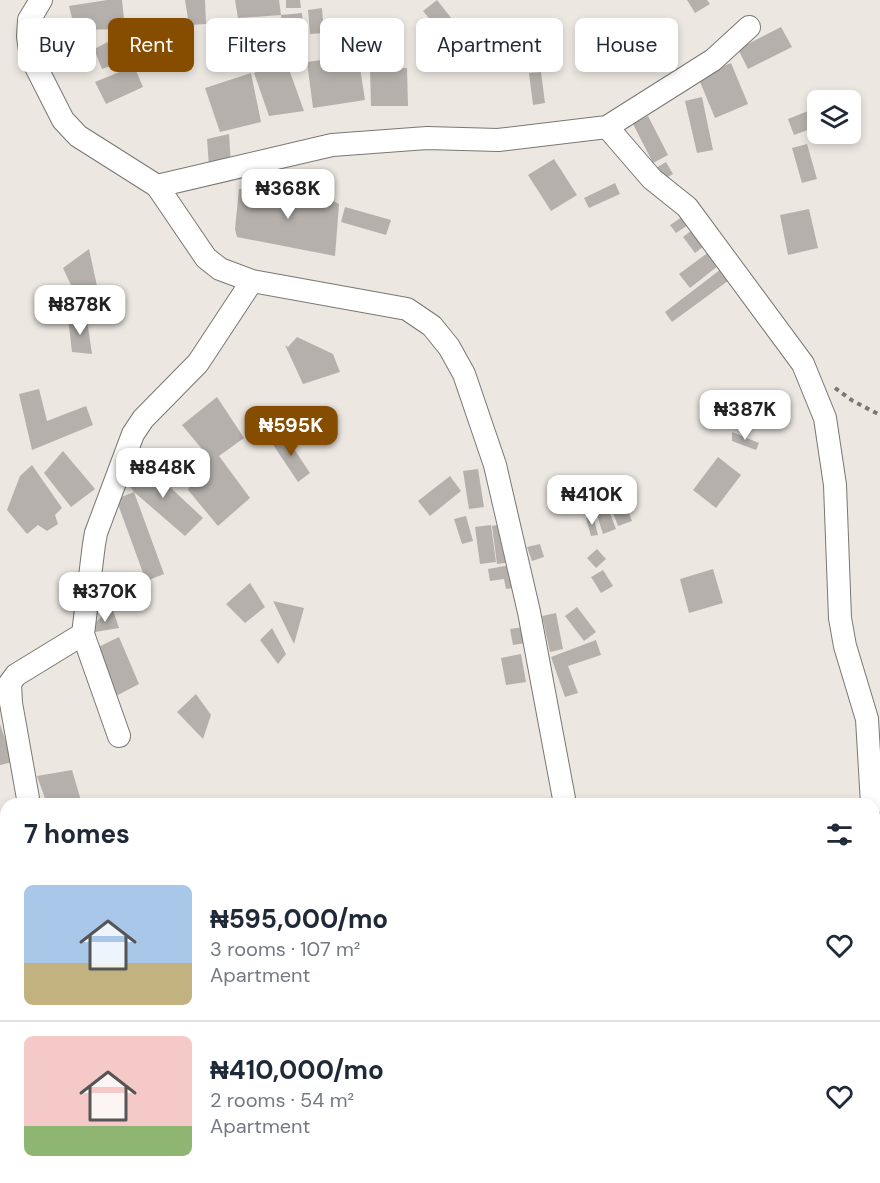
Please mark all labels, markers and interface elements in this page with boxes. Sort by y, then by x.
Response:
chip: Buy [18,18,96,72]
chip: Rent [108,18,194,72]
chip: Filters [206,18,308,72]
chip: New [320,18,404,72]
chip: Apartment [416,18,563,72]
chip: House [575,18,678,72]
map controls [807,90,861,144]
button: layers [807,90,861,144]
pin: ₦368K [246,169,330,220]
text: ₦368K [256,175,320,201]
pin: ₦878K [38,285,122,336]
text: ₦878K [48,291,112,317]
pin: ₦387K [703,390,787,441]
text: ₦387K [714,396,776,422]
pin: ₦595K [249,406,333,457]
text: ₦595K [259,412,323,438]
pin: ₦848K [121,448,205,499]
text: ₦848K [130,454,196,480]
pin: ₦410K [550,475,634,526]
text: ₦410K [561,481,623,507]
pin: ₦370K [63,572,147,623]
text: ₦370K [73,578,137,604]
text: 7 homes [24,817,130,851]
icon: filters [823,818,856,851]
text: ₦595,000/mo [210,902,388,936]
icon: home [72,909,144,981]
icon: heart [823,929,856,962]
text: 3 rooms · 107 m² [210,936,360,962]
text: Apartment [210,962,310,988]
text: ₦410,000/mo [210,1053,384,1087]
icon: home [72,1060,144,1132]
icon: heart [823,1080,856,1113]
text: 2 rooms · 54 m² [210,1087,354,1113]
text: Apartment [210,1113,310,1139]

